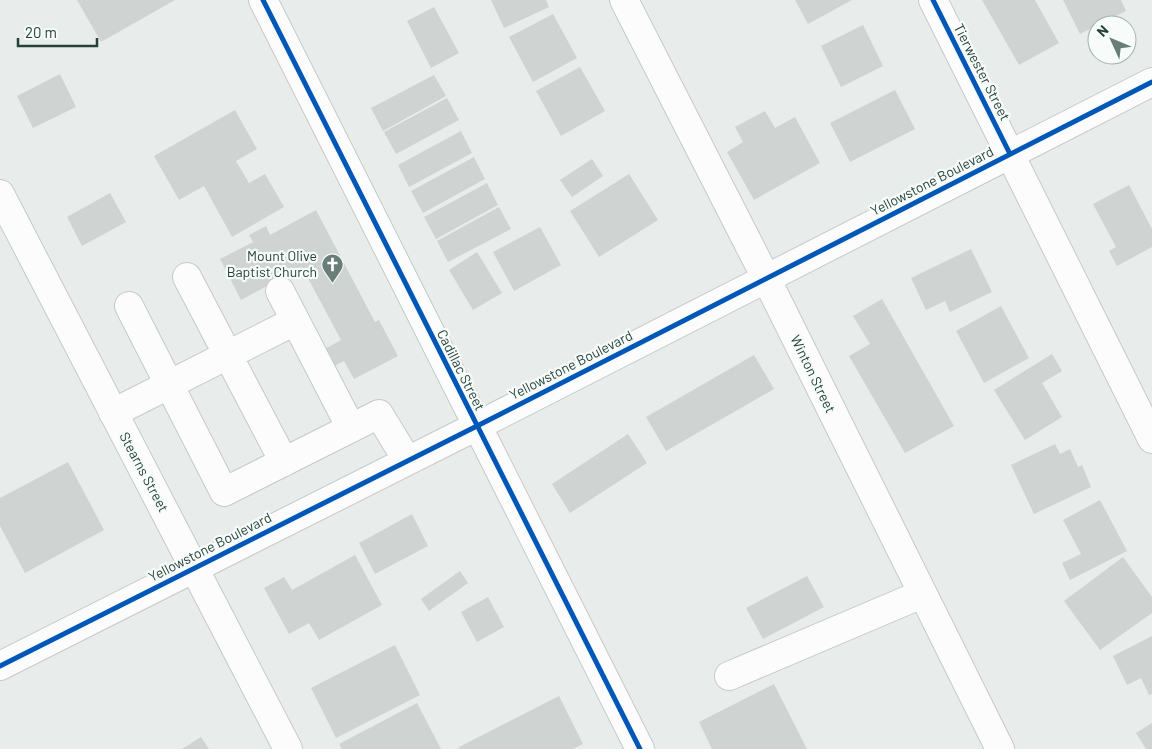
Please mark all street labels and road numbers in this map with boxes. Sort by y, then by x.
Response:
street label: Tierwester Street [951,20,1014,123]
street label: Yellowstone Boulevard [867,142,996,219]
street label: Cadillac Street [434,326,489,413]
street label: Yellowstone Boulevard [506,326,635,403]
street label: Winton Street [787,332,840,415]
street label: Stearns Street [116,429,173,515]
street label: Yellowstone Boulevard [145,508,274,585]

